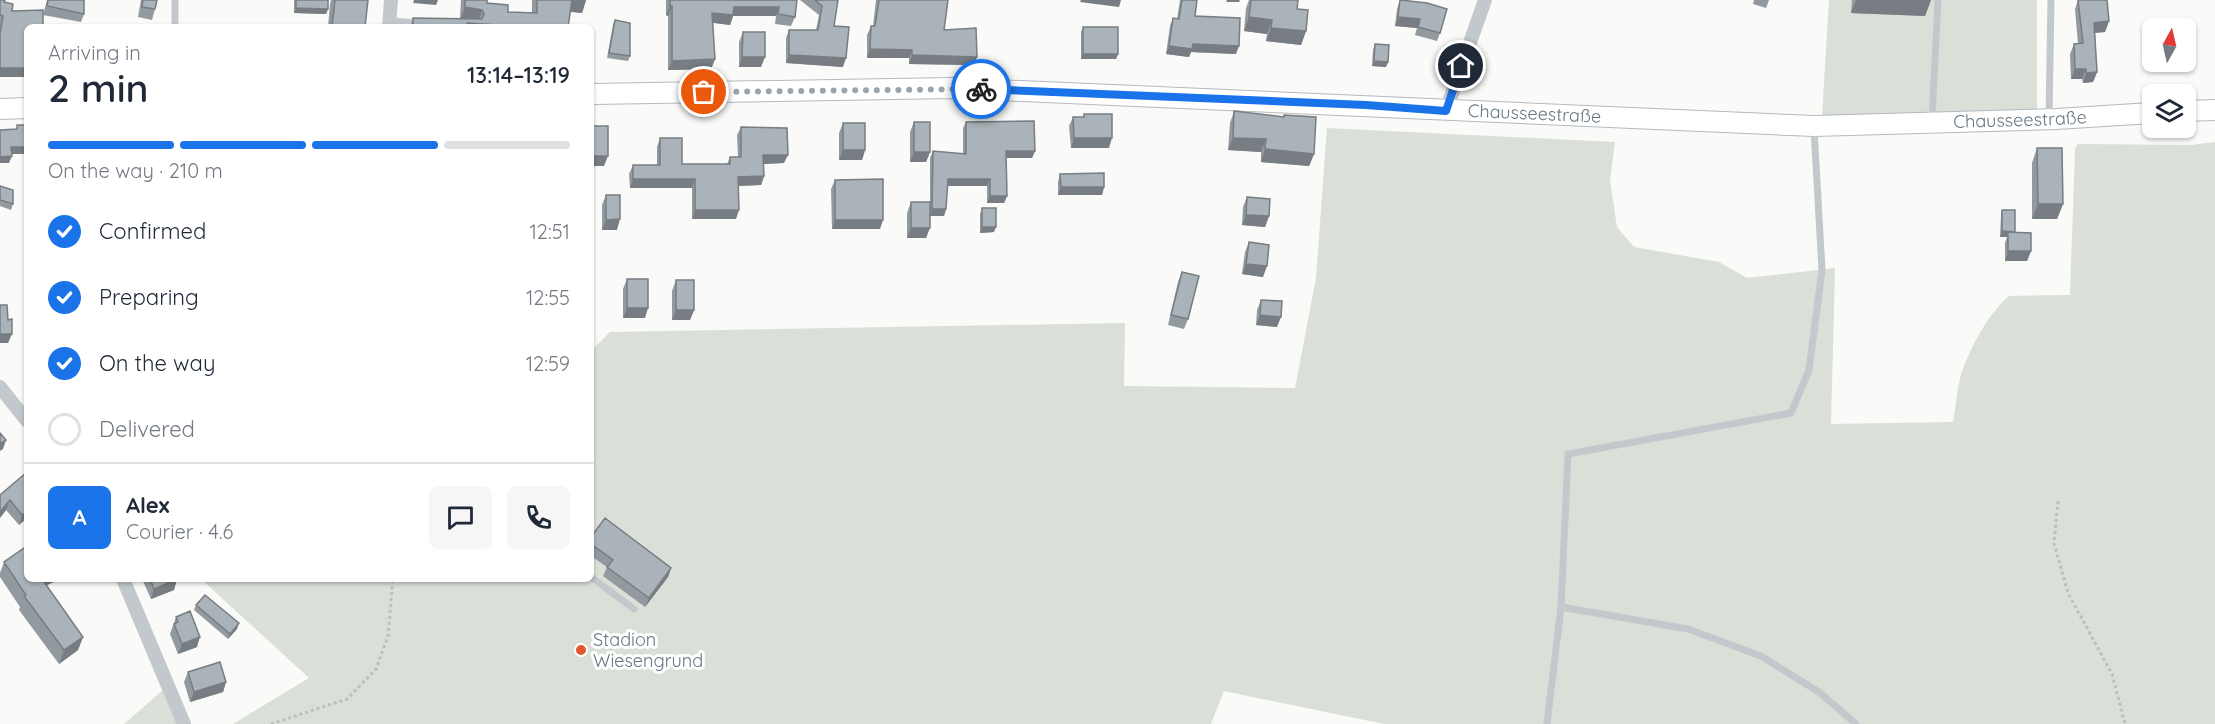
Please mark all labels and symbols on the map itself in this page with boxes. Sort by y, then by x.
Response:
north arrow [2142,18,2196,72]
pin [1435,40,1486,91]
courier [951,59,1011,119]
pin [678,66,729,117]
street label: Chausseestraße [1467,99,1602,128]
street label: Chausseestraße [1953,105,2087,133]
place label: Stadion Wiesengrund [593,628,703,672]
marker: Stadion Wiesengrund [574,643,588,657]

